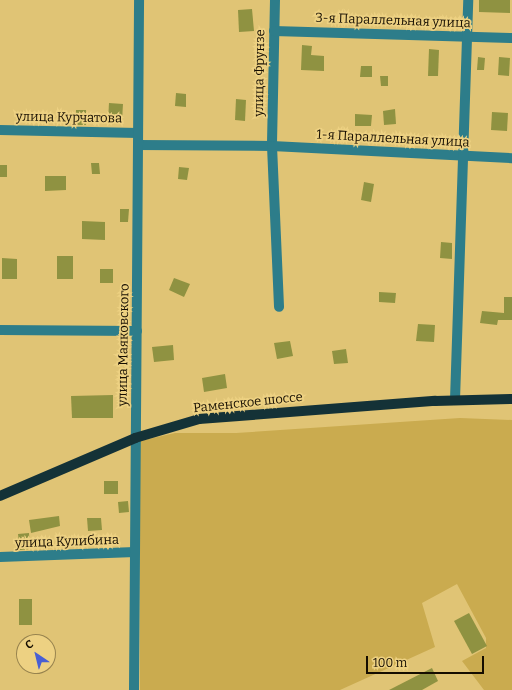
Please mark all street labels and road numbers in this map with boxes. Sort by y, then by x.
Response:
street label: 3-я Параллельная улица [315,10,471,32]
street label: улица Фрунзе [251,29,269,117]
street label: улица Курчатова [16,109,122,127]
street label: 1-я Параллельная улица [316,127,470,151]
street label: улица Маяковского [115,283,133,407]
street label: Раменское шоссе [193,390,303,416]
street label: улица Кулибина [15,532,119,552]

